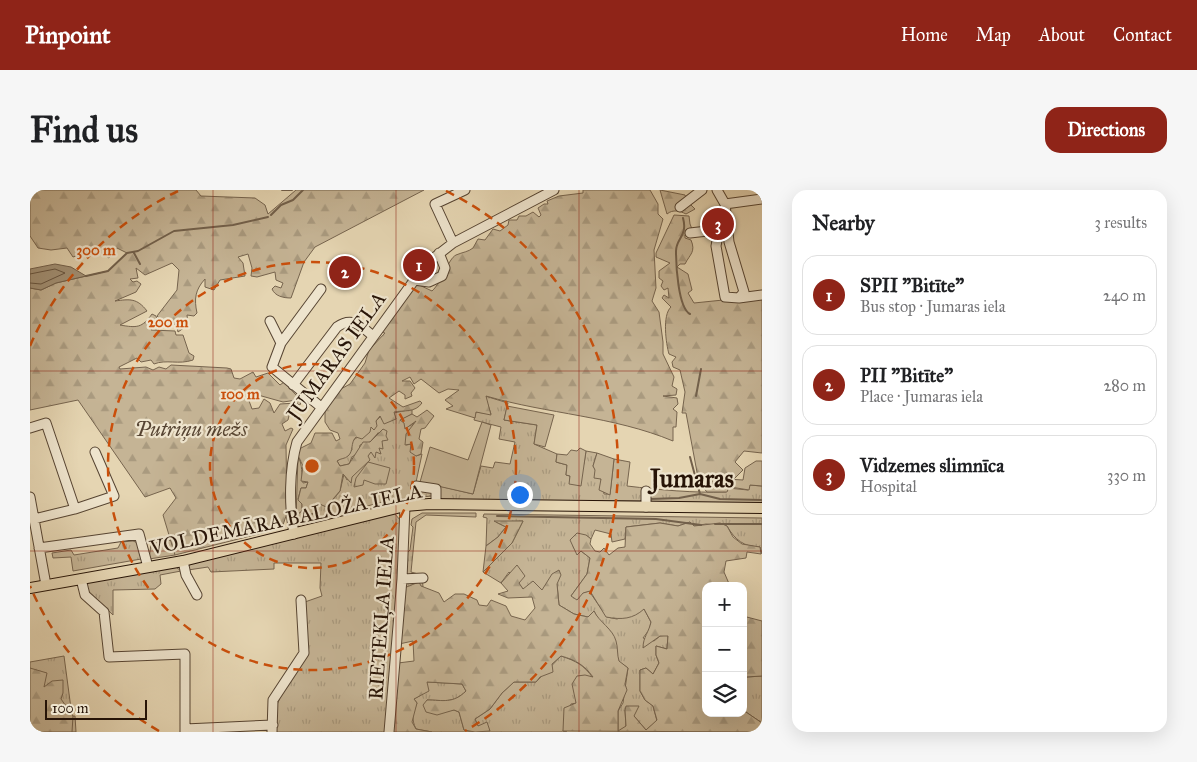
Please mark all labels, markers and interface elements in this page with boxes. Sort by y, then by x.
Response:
text: Pinpoint [25,20,111,50]
text: Home [901,24,948,46]
text: Map [976,24,1011,46]
text: About [1039,24,1085,46]
text: Contact [1113,24,1172,46]
button: Directions [1045,107,1167,153]
text: Find us [30,109,138,152]
pin: 3 [702,205,734,243]
text: Nearby [812,210,875,236]
text: 3 results [1094,213,1147,232]
text: 300 m [76,241,116,260]
pin: 1 [403,246,435,284]
pin: 2 [329,253,361,291]
text: SPII "Bitīte" [860,274,964,297]
text: 1 [826,286,832,305]
text: 240 m [1103,286,1146,305]
street label: JUMARAS IELA [280,287,392,427]
text: Bus stop · Jumaras iela [860,297,1005,316]
text: 200 m [148,313,189,331]
text: PII "Bitīte" [860,364,953,387]
text: 2 [825,376,833,395]
text: 280 m [1103,376,1146,395]
text: 100 m [220,385,260,403]
text: Place · Jumaras iela [860,387,983,406]
park label: Putriņu mežs [135,417,248,441]
text: Vidzemes slimnīca [860,454,1004,477]
centre of rings [303,457,321,475]
district label: Jumaras [647,463,734,495]
text: 3 [826,466,832,485]
text: 330 m [1107,466,1146,485]
street label: VOLDEMĀRA BALOŽA IELA [146,476,425,560]
text: Hospital [860,477,917,496]
your location [507,482,533,508]
street label: RIETEKĻA IELA [363,535,399,701]
map controls [702,582,747,717]
button: + [702,582,747,627]
button: − [702,627,747,672]
button: layers [702,672,747,717]
scale bar [45,697,148,720]
text: 100 m [52,700,89,717]

